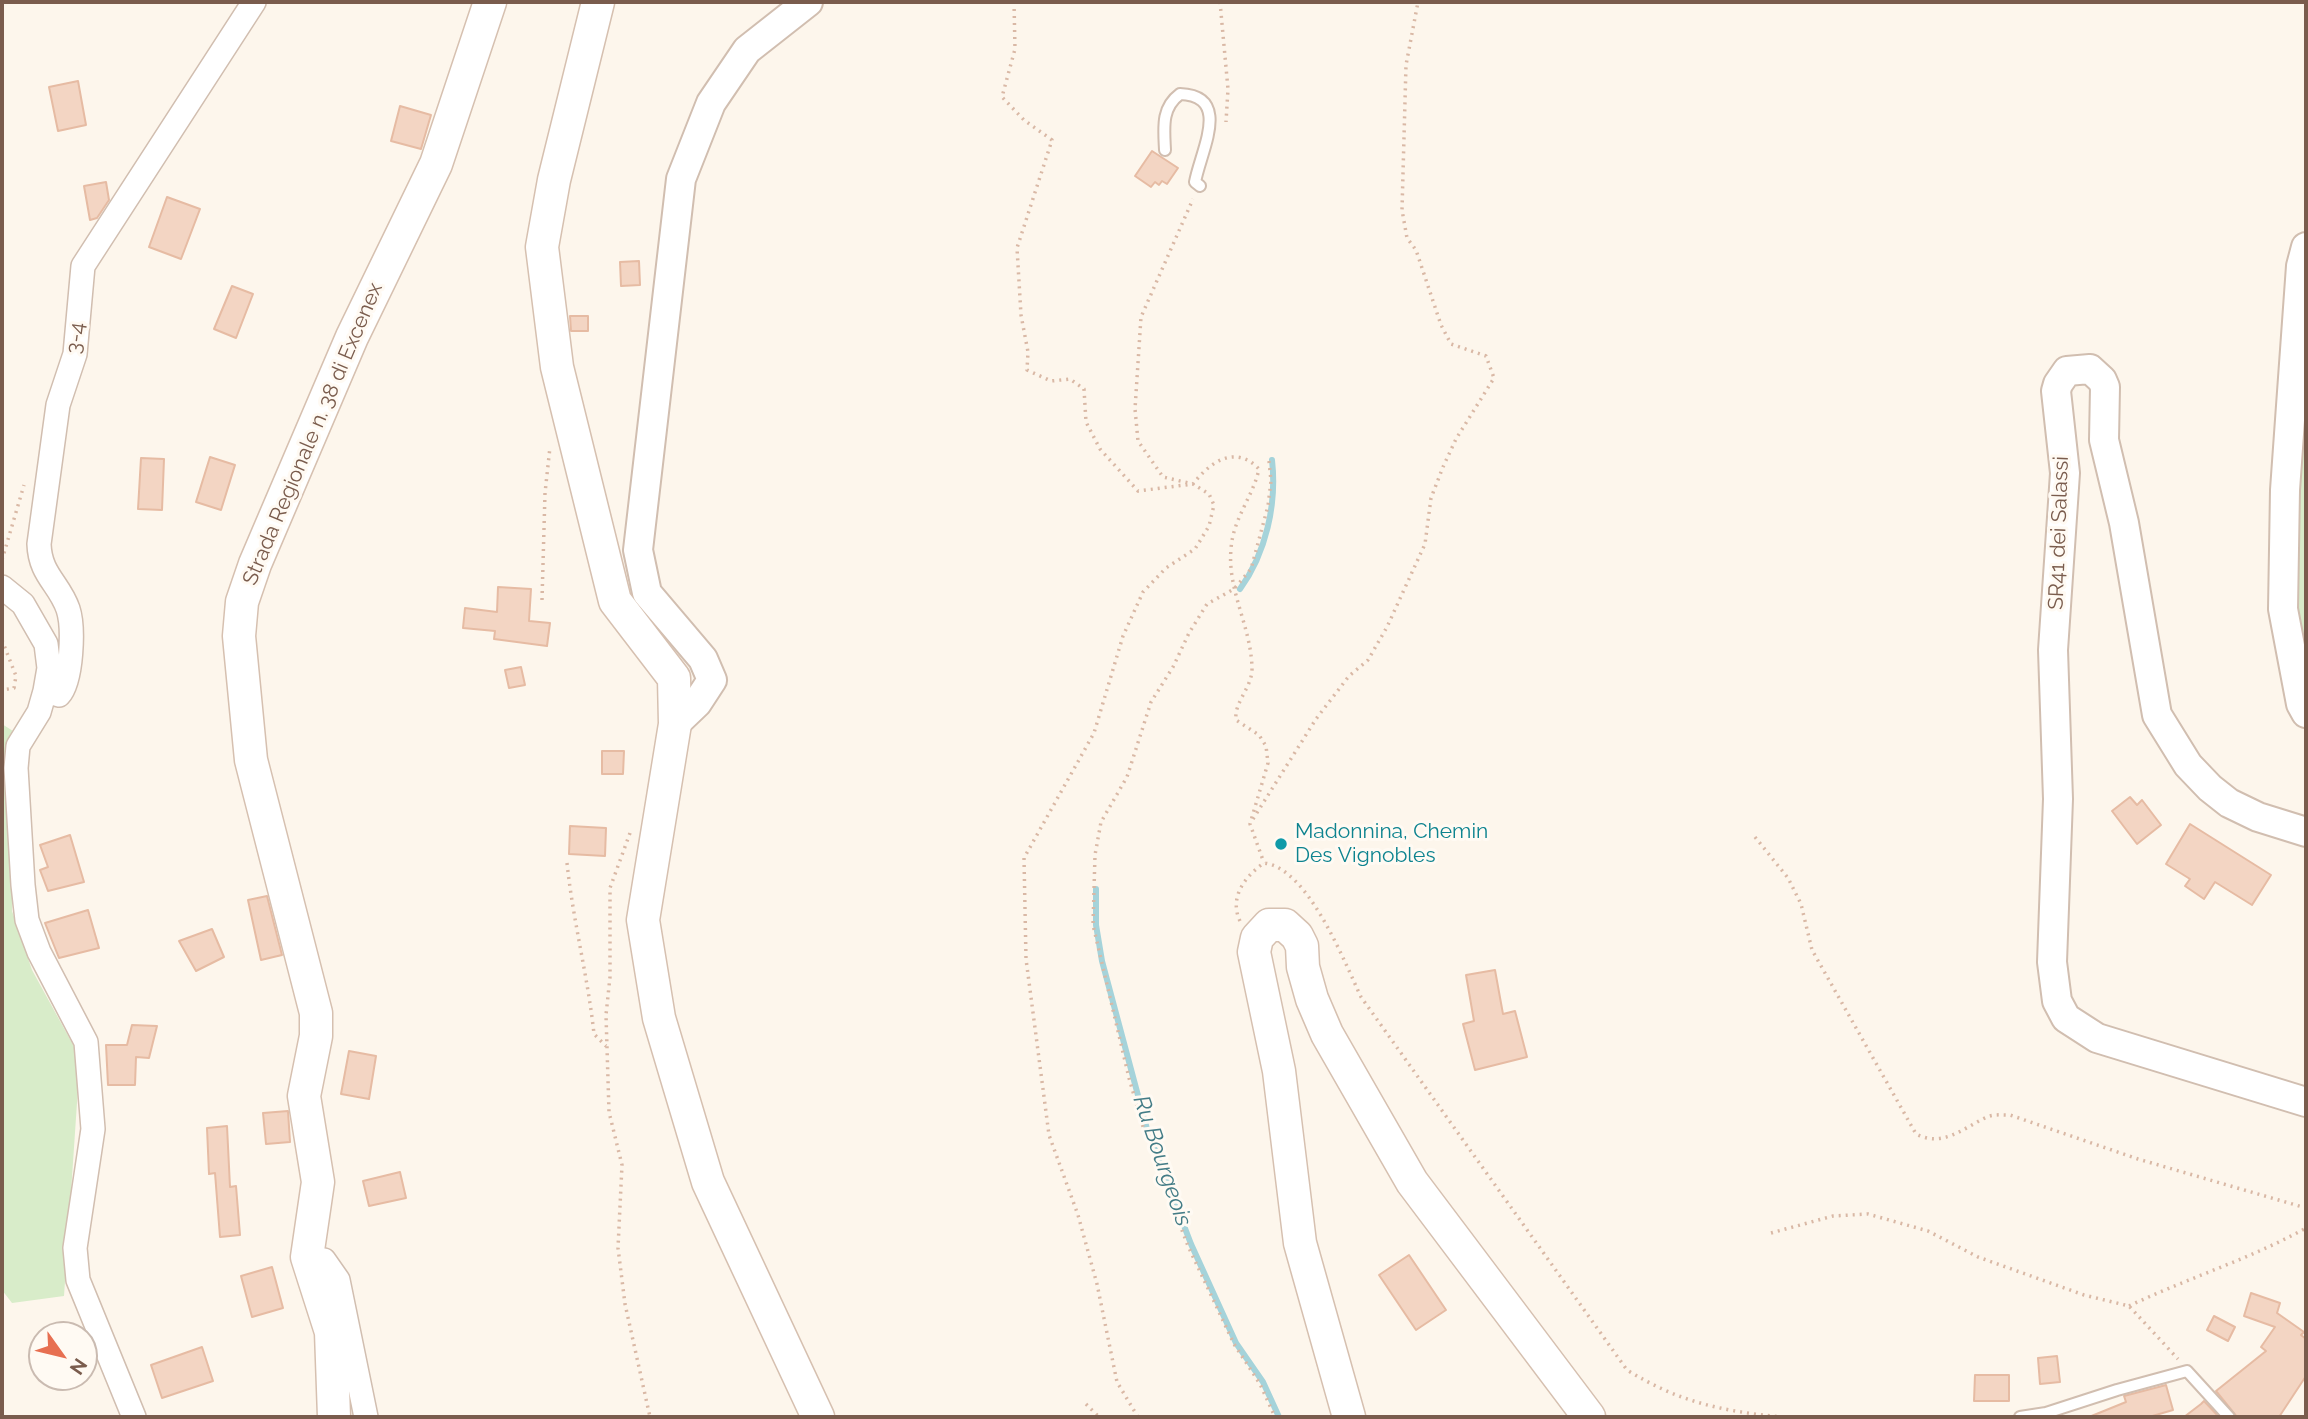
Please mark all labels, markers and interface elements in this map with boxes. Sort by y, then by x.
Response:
street label: Strada Regionale n. 38 di Excenex [238,279,388,589]
street label: 3-4 [61,321,91,355]
street label: SR41 dei Salassi [2044,456,2074,610]
place label: Madonnina, Chemin Des Vignobles [1295,819,1488,869]
marker: Madonnina, Chemin Des Vignobles [1273,836,1289,852]
water label: Ru Bourgeois [1127,1092,1197,1230]
north arrow [28,1321,98,1391]
text: N [66,1354,92,1379]

